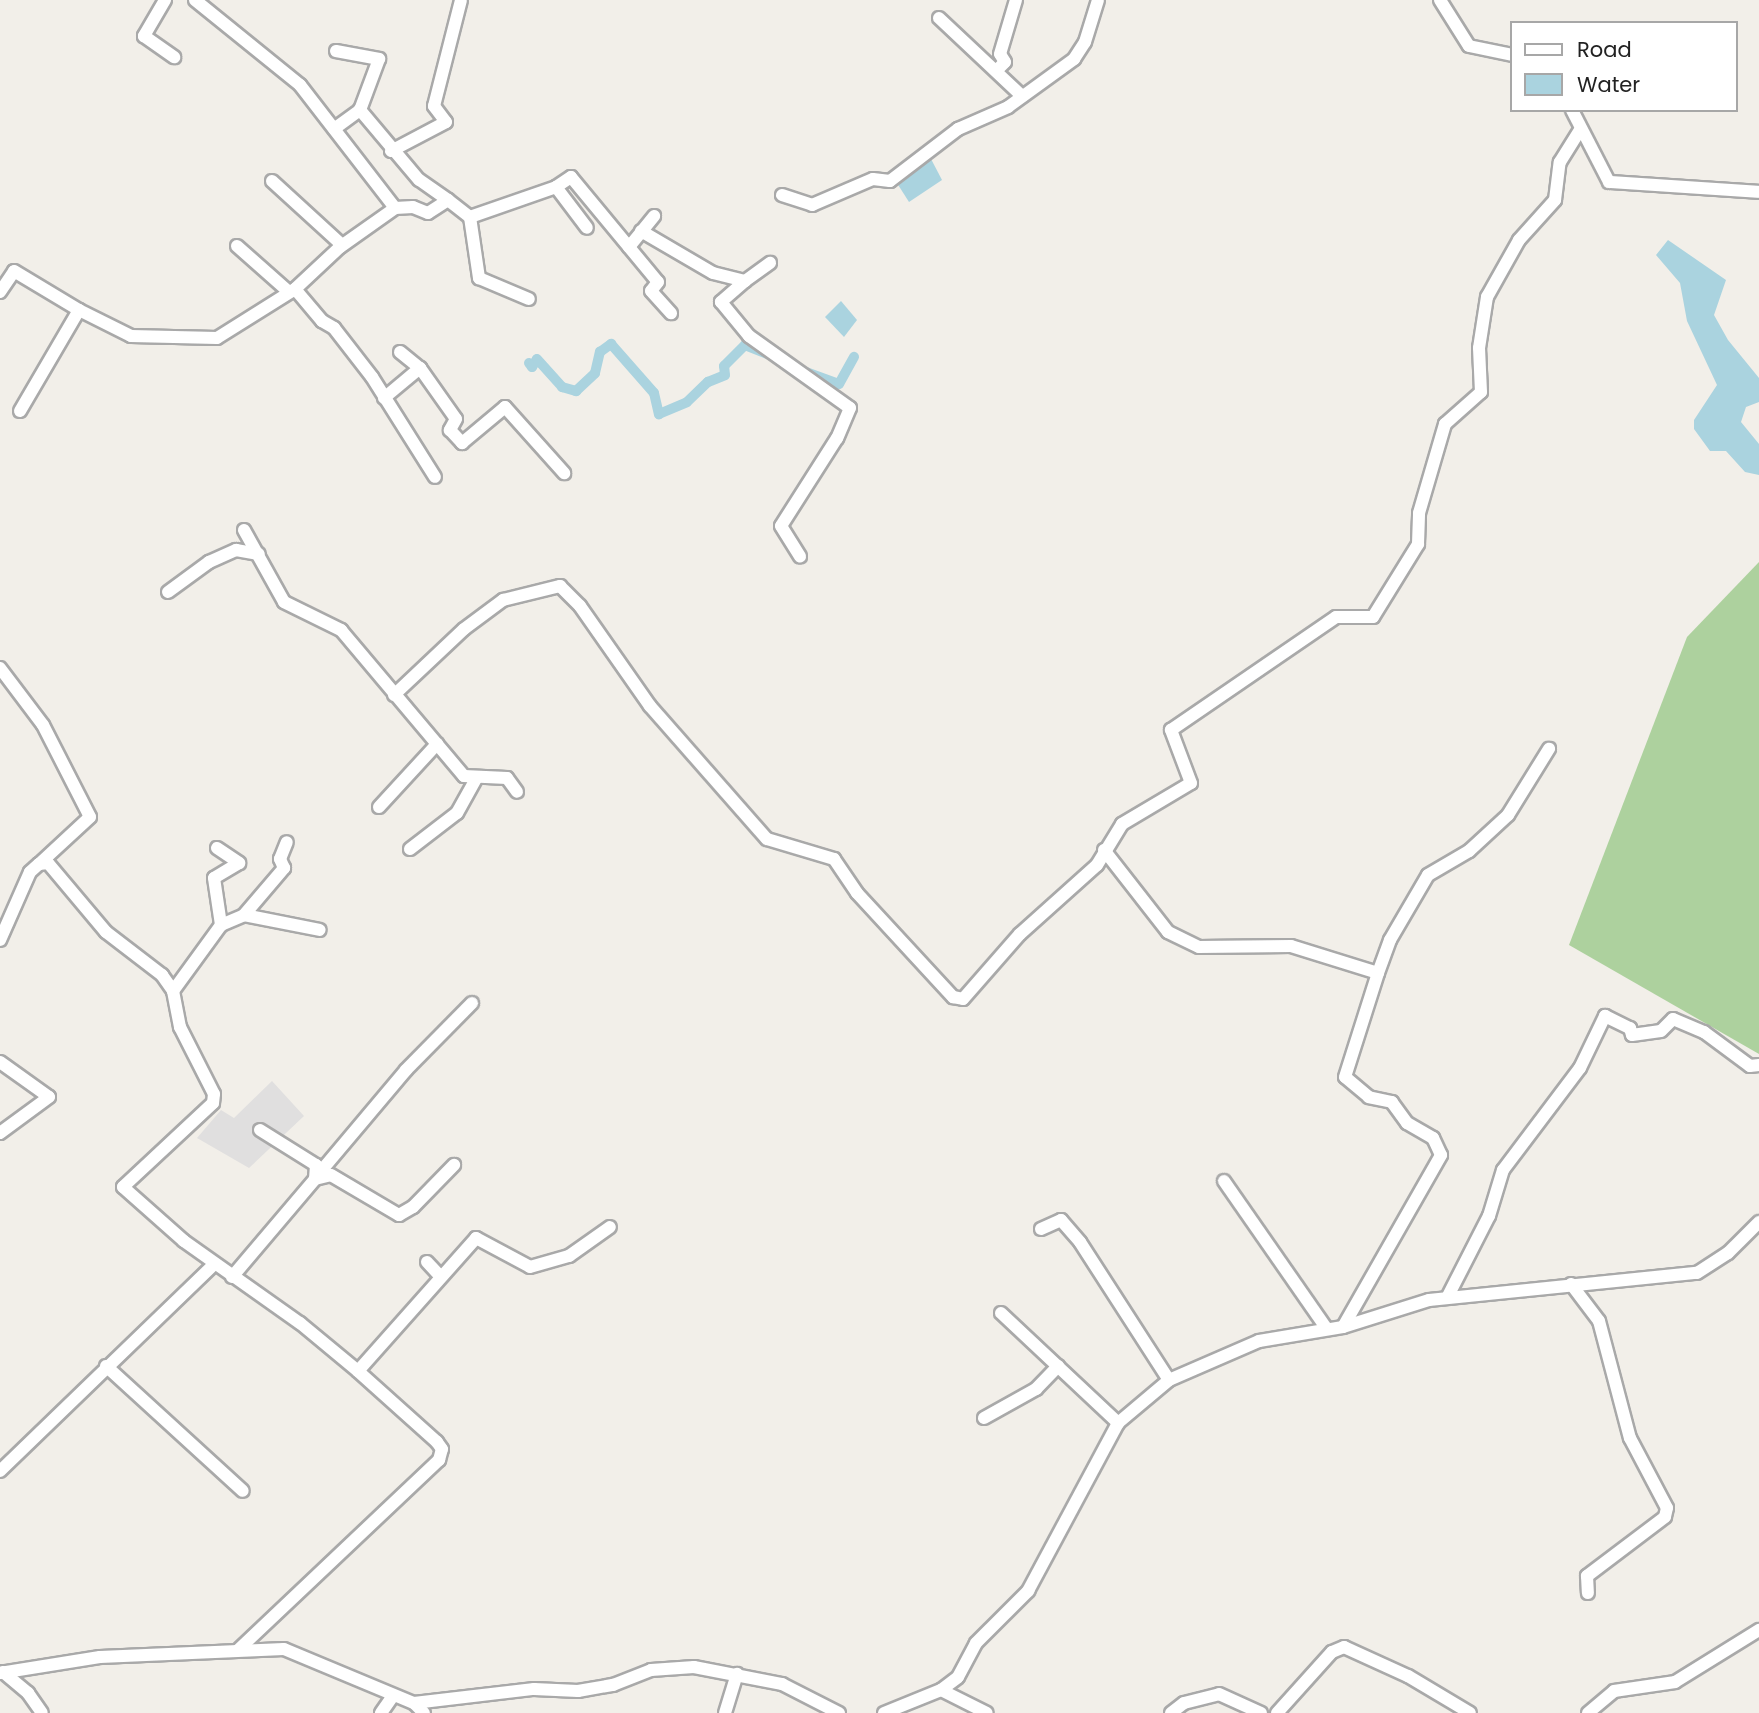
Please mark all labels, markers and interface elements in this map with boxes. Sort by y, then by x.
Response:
legend [1510,21,1738,112]
text: Road [1577,35,1632,64]
text: Water [1577,70,1640,99]

